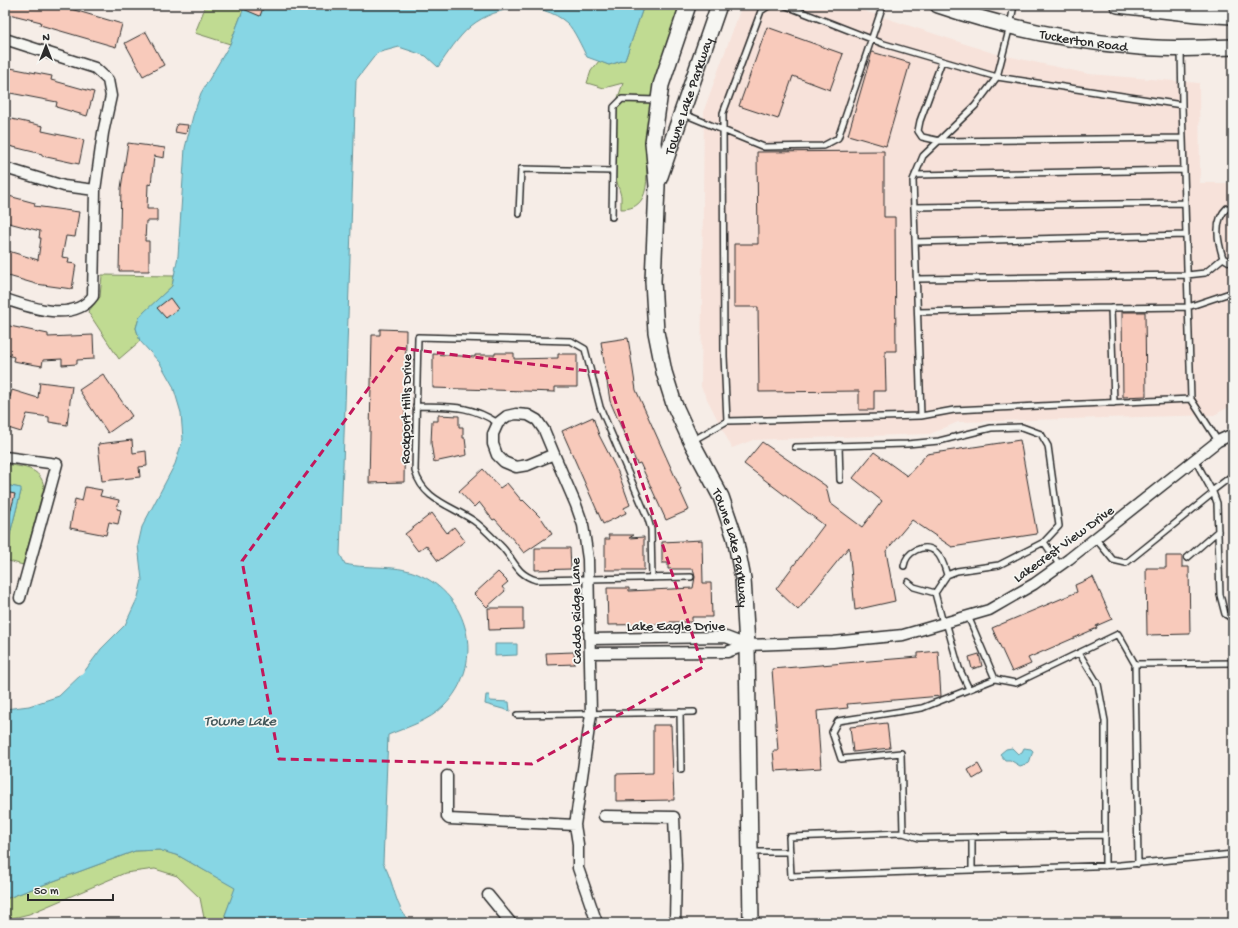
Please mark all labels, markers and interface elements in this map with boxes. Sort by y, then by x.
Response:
north arrow [26,26,66,66]
street label: Tuckerton Road [1037,27,1130,57]
text: N [42,32,50,44]
street label: Towne Lake Parkway [662,36,718,158]
street label: Rockport Hills Drive [398,353,417,464]
street label: Towne Lake Parkway [706,485,751,608]
street label: Lakecrest View Drive [1011,502,1119,587]
street label: Caddo Ridge Lane [568,557,587,664]
street label: Lake Eagle Drive [627,619,726,636]
water label: Towne Lake [204,713,277,731]
scale bar [28,876,113,902]
text: 50 m [34,885,59,899]

